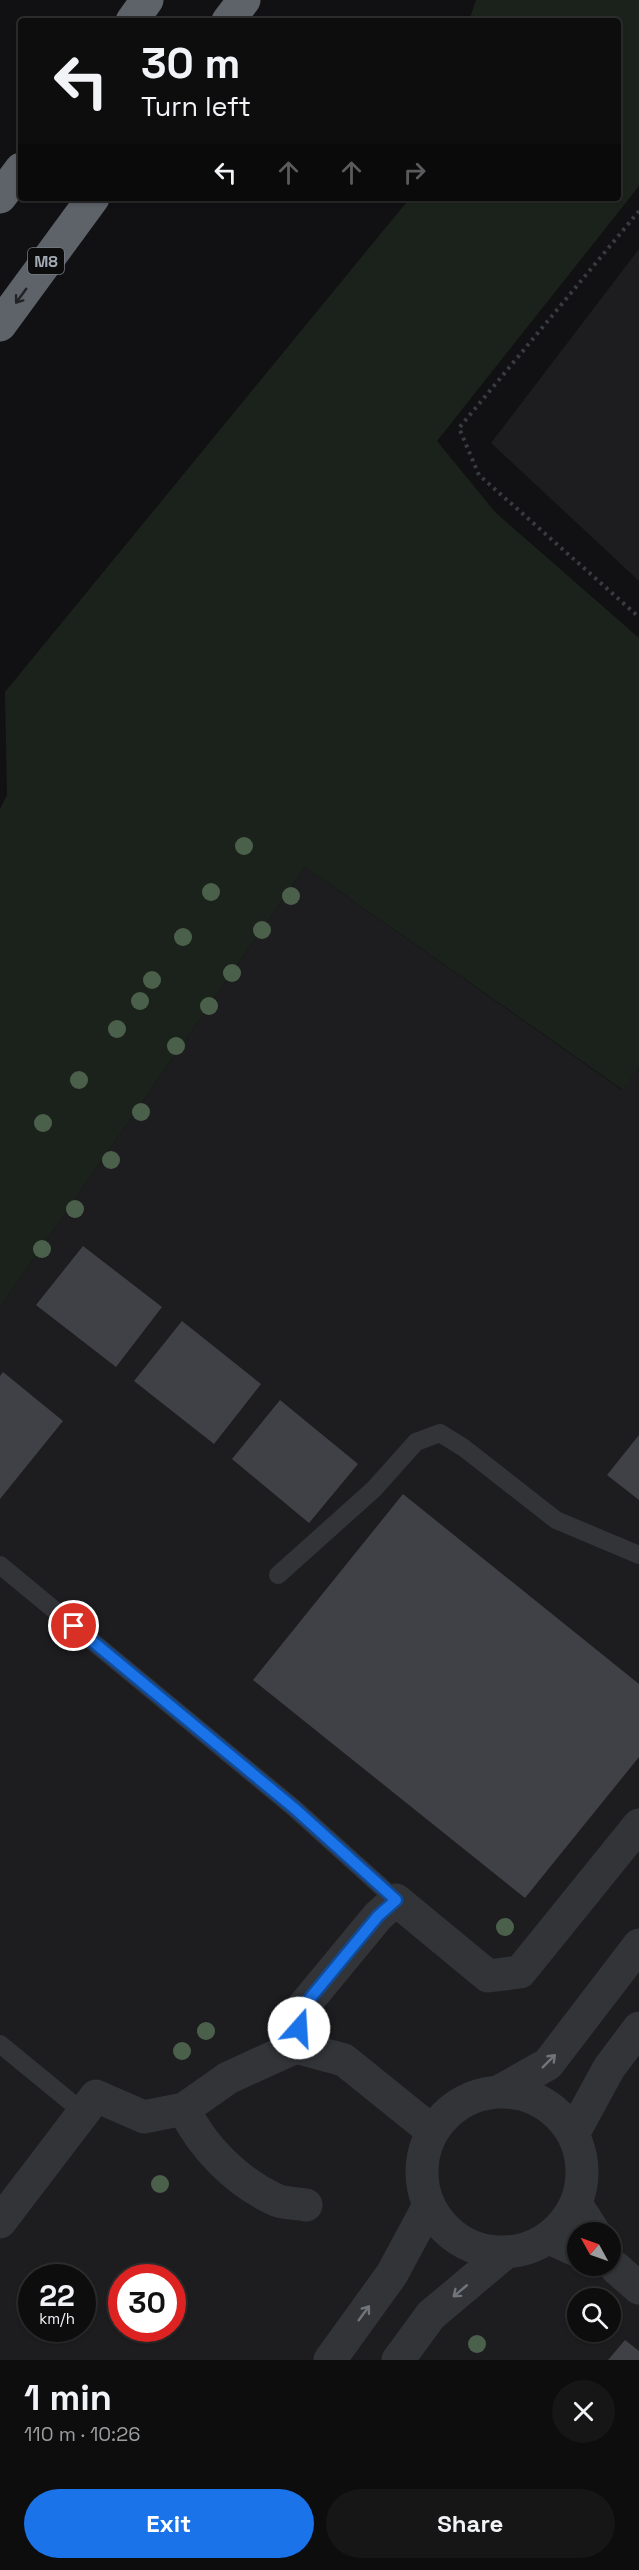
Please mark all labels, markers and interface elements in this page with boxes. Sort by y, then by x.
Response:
text: 30 m [141,37,240,90]
icon: left [42,42,120,120]
text: Turn left [141,89,251,124]
icon: left [209,156,242,189]
icon: ahead [272,156,305,189]
icon: ahead [335,156,368,189]
icon: right [398,156,431,189]
road number: M8 [28,248,64,274]
one-way arrow [15,288,27,304]
pin [48,1600,99,1651]
icon: arrive [57,1609,90,1642]
position arrow [267,1996,331,2060]
one-way arrow [541,2053,556,2068]
north arrow [567,2222,621,2276]
map controls [567,2222,621,2342]
speed limit sign: 30 [108,2264,186,2342]
text: 22 [39,2276,75,2315]
one-way arrow [452,2284,468,2297]
button: search [567,2288,621,2342]
one-way arrow [358,2305,370,2321]
text: km/h [39,2309,75,2328]
text: 1 min [24,2375,112,2421]
button: close [552,2380,615,2443]
text: 110 m · 10:26 [24,2421,140,2447]
button: Exit [24,2489,314,2558]
button: Share [326,2489,615,2558]

